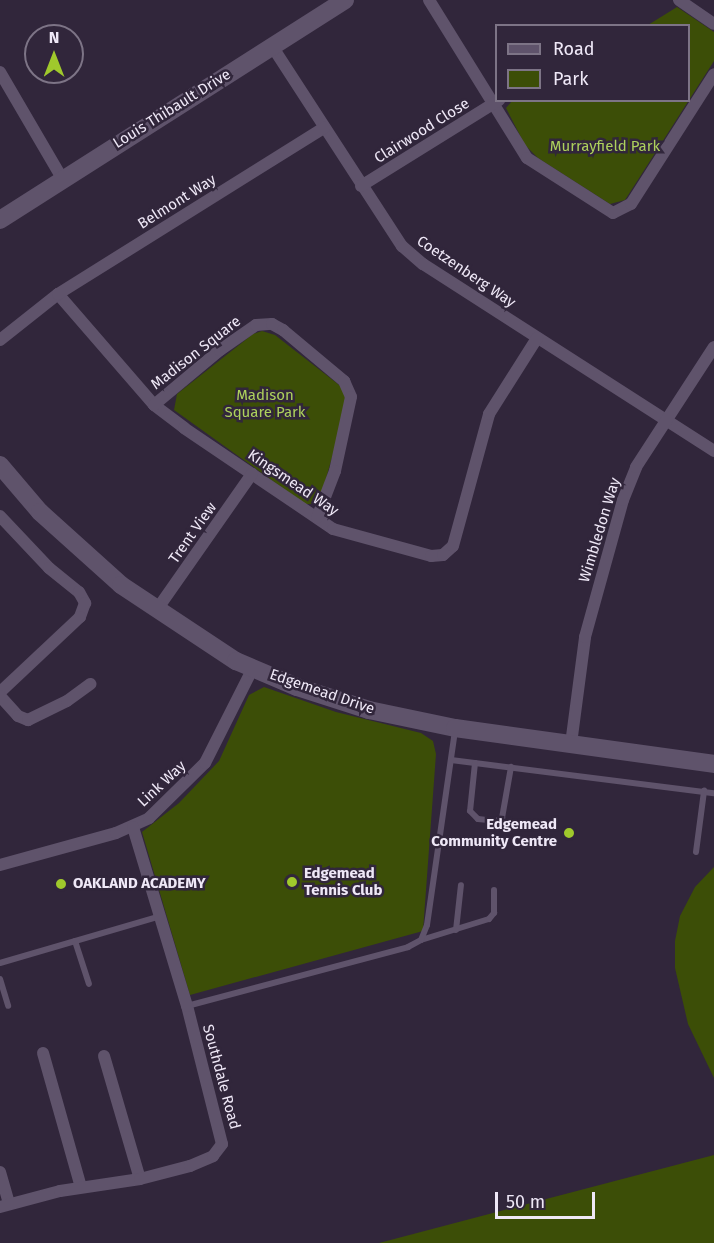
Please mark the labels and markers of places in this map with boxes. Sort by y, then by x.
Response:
place label: Edgemead Community Centre [431,815,557,850]
marker: Edgemead Community Centre [562,826,576,840]
place label: Edgemead Tennis Club [304,864,382,899]
place label: OAKLAND ACADEMY [73,875,206,893]
marker: Edgemead Tennis Club [285,875,299,889]
marker: OAKLAND ACADEMY [54,877,68,891]

